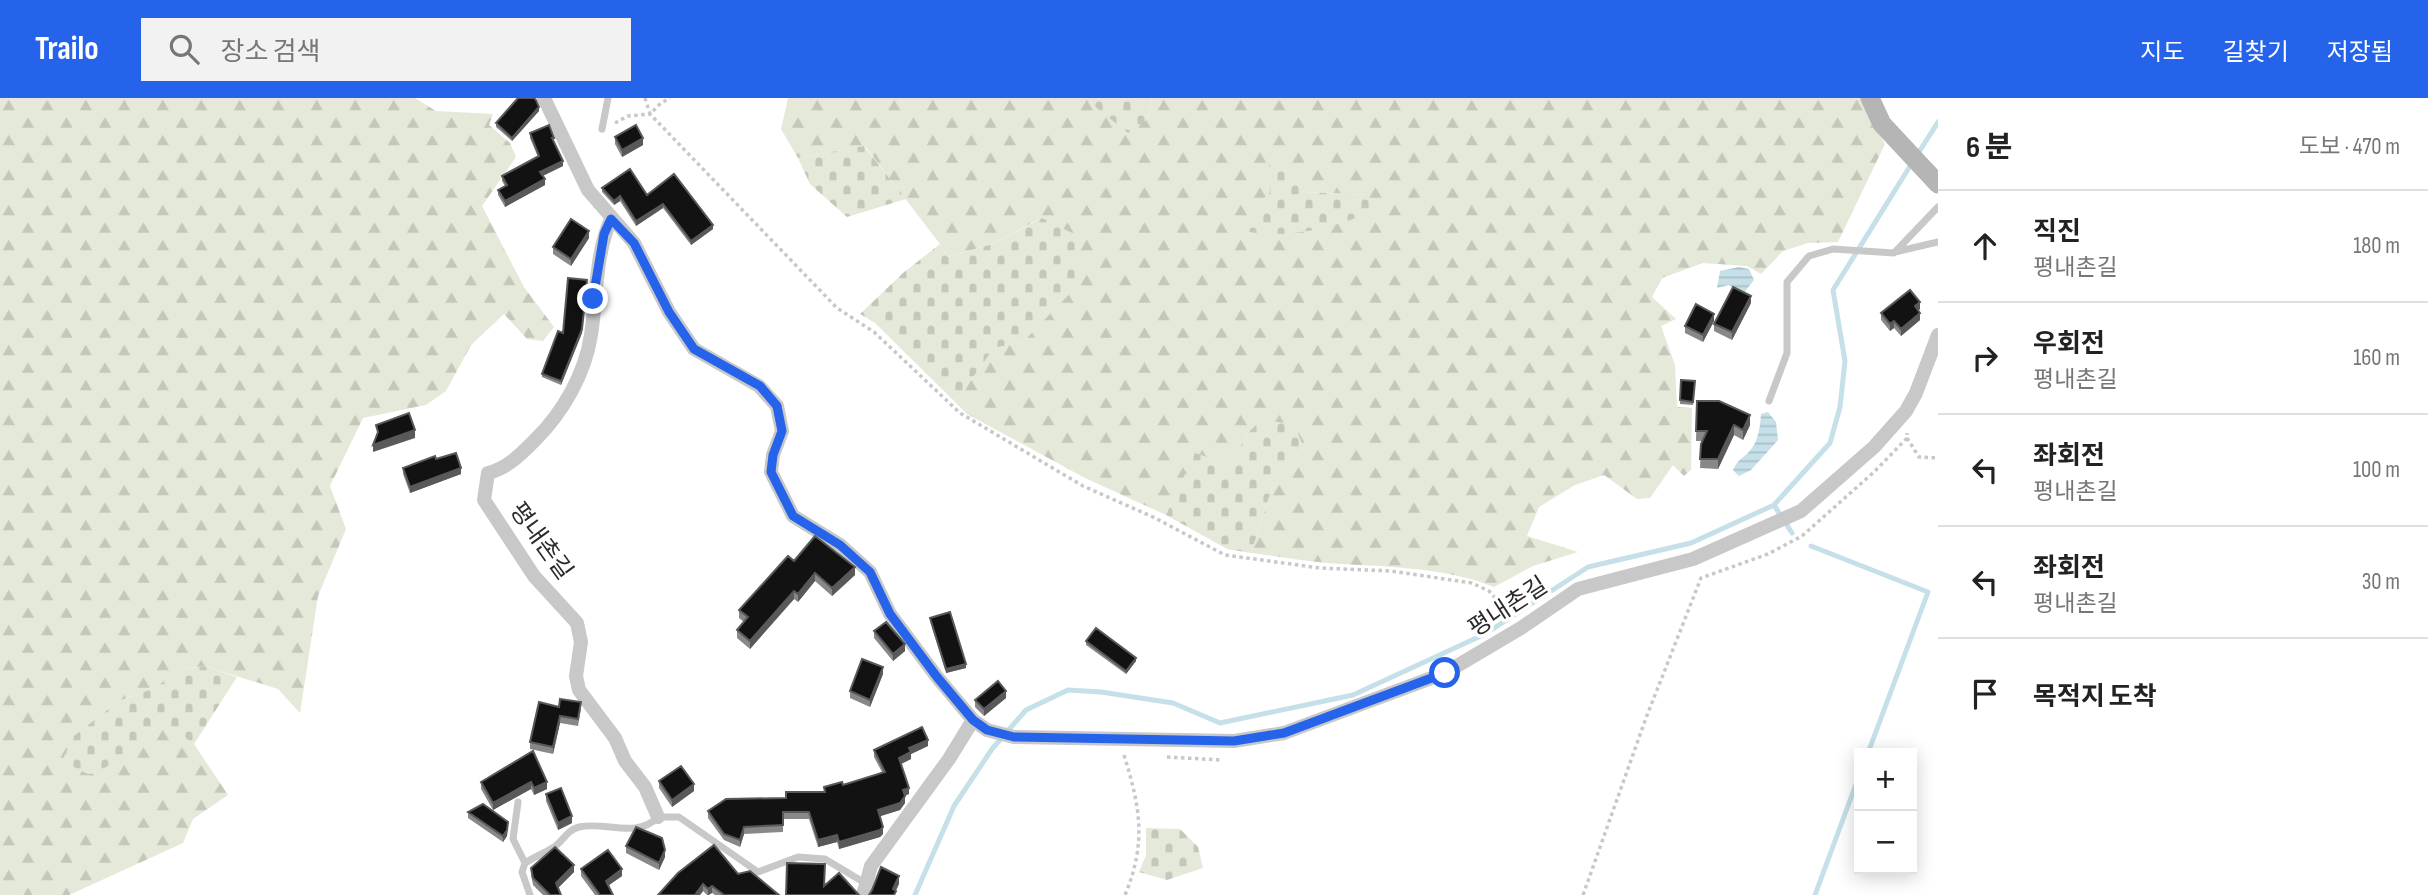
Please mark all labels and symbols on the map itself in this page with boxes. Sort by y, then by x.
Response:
route end [577,283,608,314]
street label: 평내촌길 [503,497,579,585]
street label: 평내촌길 [1463,571,1553,643]
route start [1429,657,1460,688]

